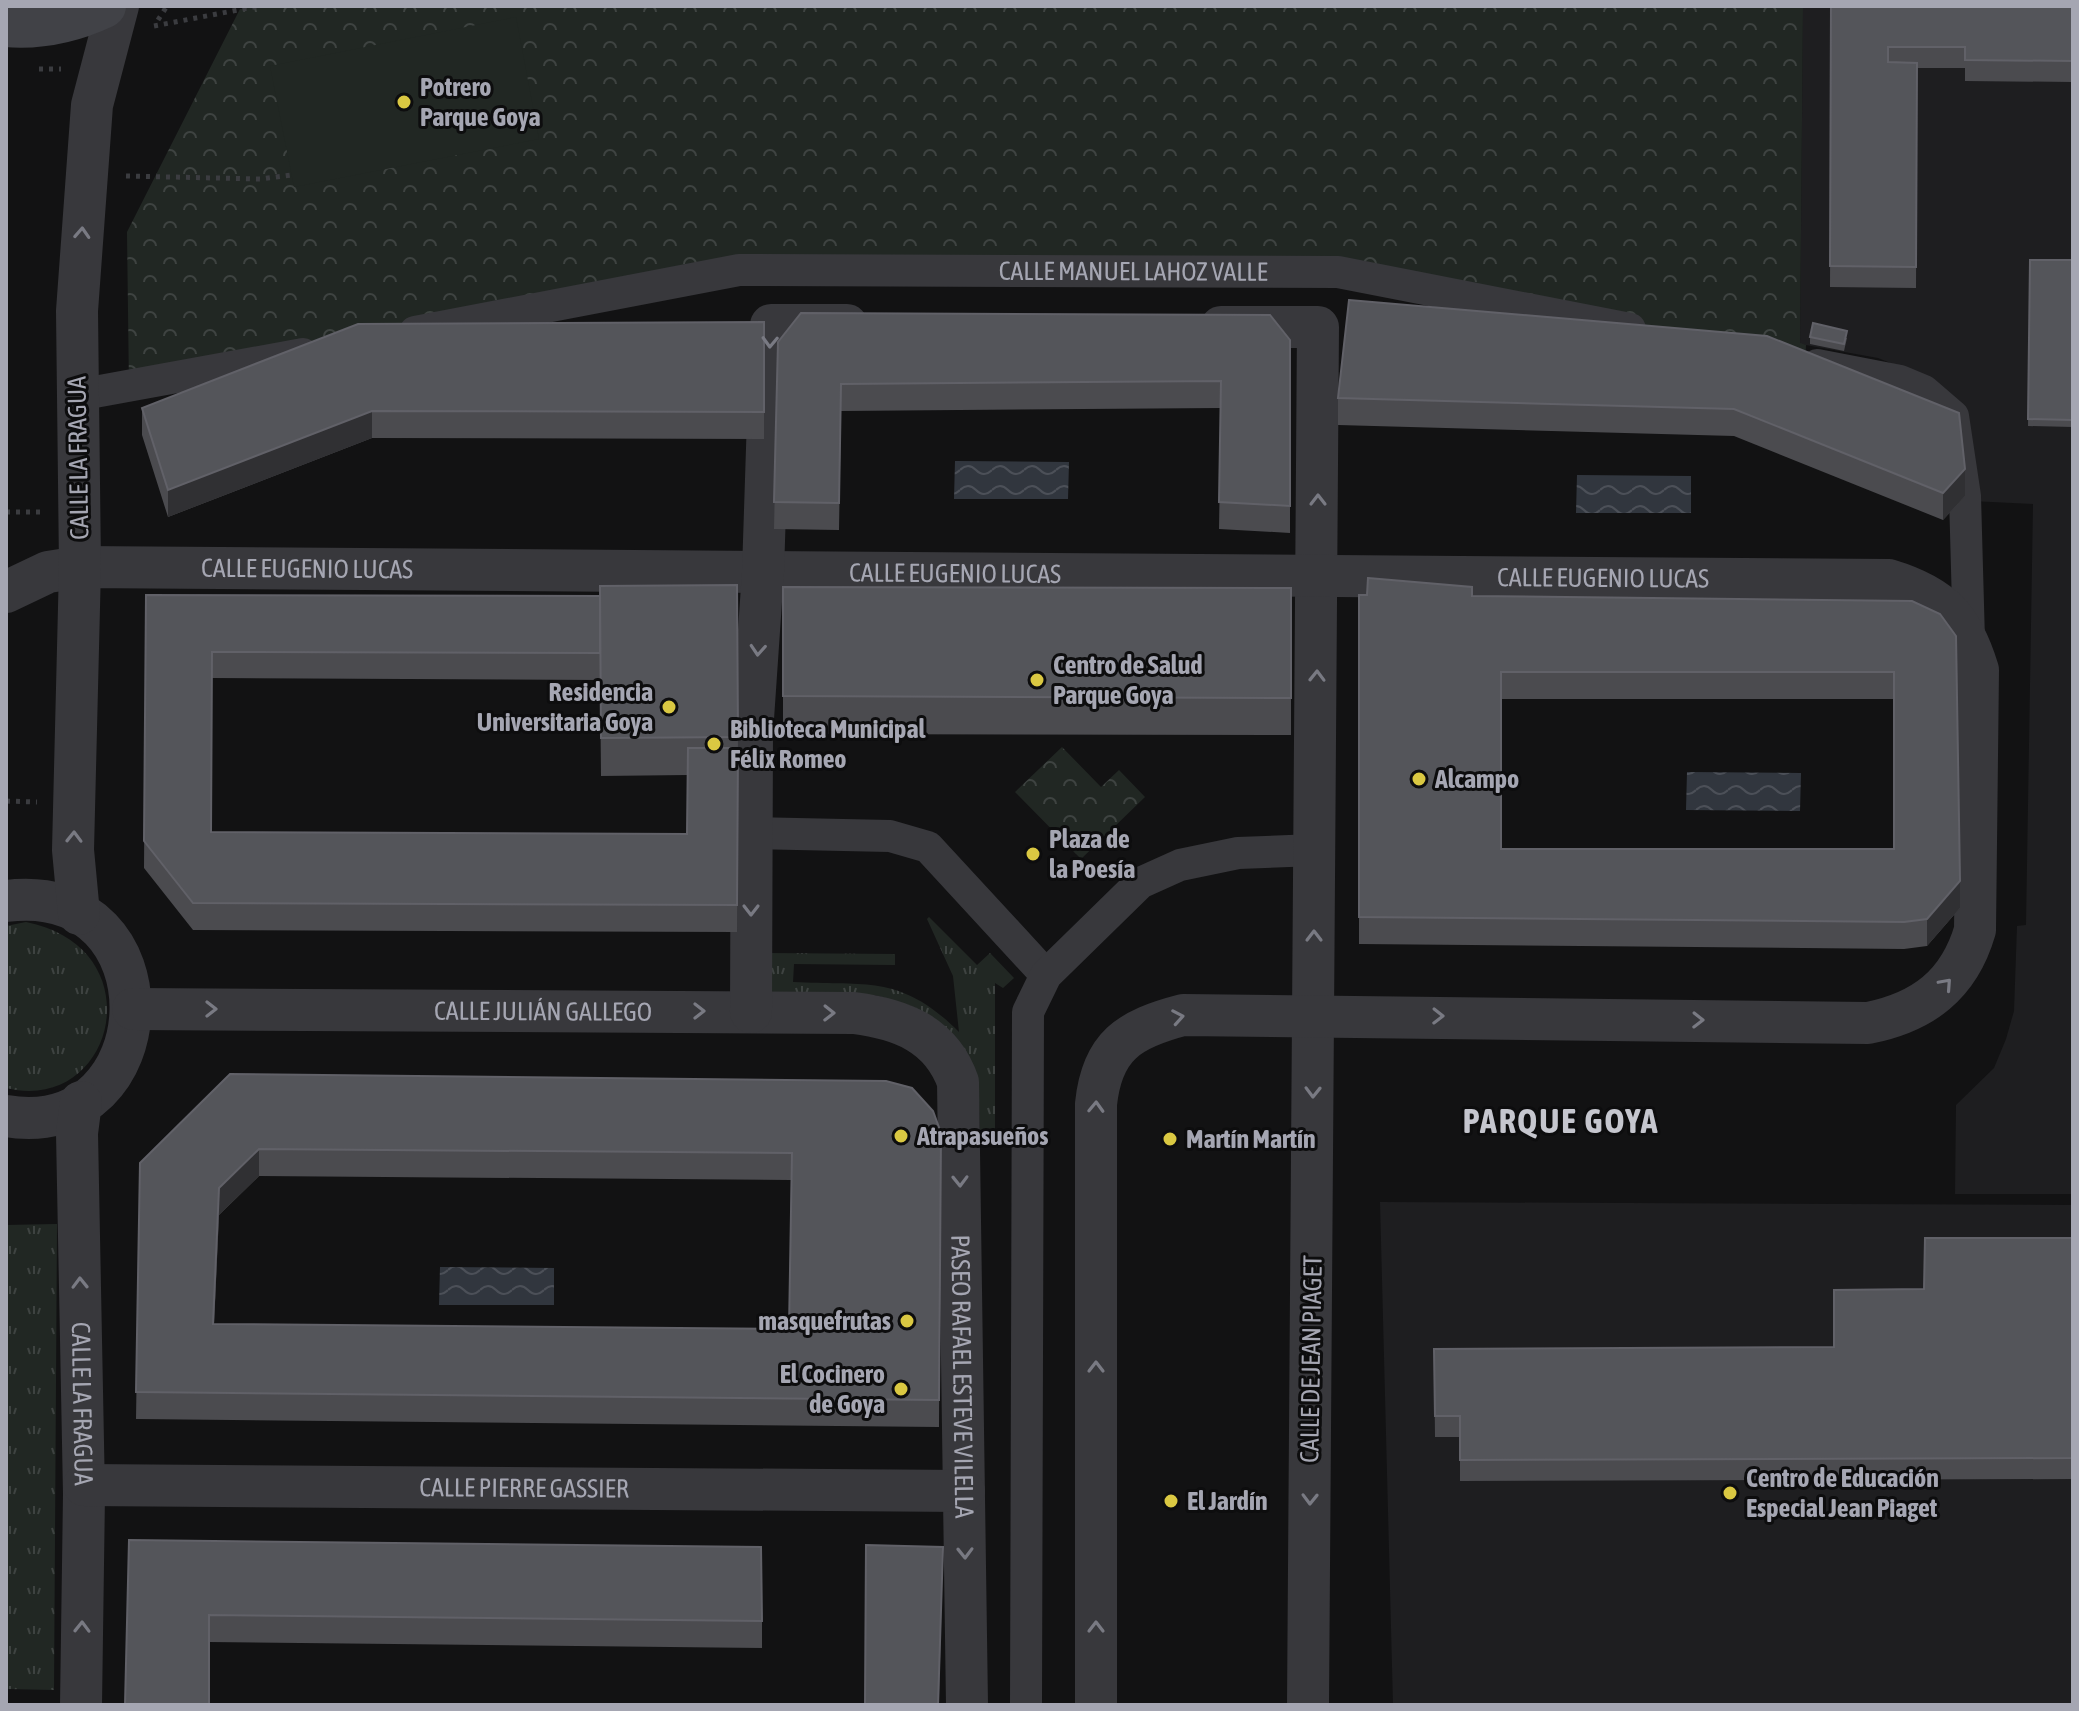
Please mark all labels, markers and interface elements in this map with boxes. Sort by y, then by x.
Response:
place label: Potrero Parque Goya [420,72,541,132]
marker: Potrero Parque Goya [395,93,413,111]
one-way arrow [73,226,90,239]
street label: CALLE MANUEL LAHOZ VALLE [999,256,1268,287]
one-way arrow [762,336,779,349]
street label: CALLE LA FRAGUA [62,376,94,540]
one-way arrow [1309,493,1327,506]
street label: CALLE EUGENIO LUCAS [201,553,413,584]
street label: CALLE EUGENIO LUCAS [849,558,1061,589]
street label: CALLE EUGENIO LUCAS [1497,562,1709,594]
one-way arrow [750,644,767,657]
place label: Centro de Salud Parque Goya [1053,650,1203,710]
one-way arrow [1308,669,1325,682]
marker: Centro de Salud Parque Goya [1028,671,1046,689]
place label: Residencia Universitaria Goya [477,677,653,737]
marker: Residencia Universitaria Goya [660,698,678,716]
place label: Biblioteca Municipal Félix Romeo [730,714,926,774]
marker: Biblioteca Municipal Félix Romeo [705,735,723,753]
place label: Alcampo [1434,764,1519,794]
marker: Alcampo [1410,770,1428,788]
place label: Plaza de la Poesía [1049,824,1135,884]
one-way arrow [65,830,82,843]
marker: Plaza de la Poesía [1024,845,1042,863]
one-way arrow [742,904,760,917]
one-way arrow [1305,929,1323,942]
one-way arrow [1937,978,1951,993]
street label: CALLE JULIÁN GALLEGO [434,996,652,1027]
one-way arrow [205,1001,218,1018]
one-way arrow [693,1002,706,1020]
one-way arrow [823,1004,836,1021]
one-way arrow [1432,1007,1445,1025]
one-way arrow [1172,1010,1185,1027]
one-way arrow [1692,1011,1705,1029]
one-way arrow [1305,1086,1322,1099]
one-way arrow [1088,1100,1105,1113]
district label: PARQUE GOYA [1463,1101,1659,1140]
place label: Atrapasueños [916,1121,1048,1151]
place label: Martín Martín [1186,1124,1316,1154]
marker: Atrapasueños [892,1127,910,1145]
marker: Martín Martín [1161,1130,1179,1148]
one-way arrow [951,1175,969,1188]
street label: PASEO RAFAEL ESTEVE VILELLA [945,1234,979,1519]
street label: CALLE DE JEAN PIAGET [1294,1254,1328,1463]
one-way arrow [71,1276,89,1289]
place label: masquefrutas [758,1306,891,1336]
marker: masquefrutas [898,1312,916,1330]
street label: CALLE LA FRAGUA [66,1322,99,1486]
place label: El Cocinero de Goya [780,1359,885,1419]
one-way arrow [1087,1360,1105,1373]
marker: El Cocinero de Goya [892,1380,910,1398]
place label: Centro de Educación Especial Jean Piaget [1746,1463,1939,1523]
street label: CALLE PIERRE GASSIER [419,1472,629,1504]
marker: Centro de Educación Especial Jean Piaget [1721,1484,1739,1502]
place label: El Jardín [1187,1486,1268,1516]
marker: El Jardín [1162,1492,1180,1510]
one-way arrow [1301,1493,1318,1506]
one-way arrow [956,1547,974,1560]
one-way arrow [74,1620,91,1633]
one-way arrow [1087,1620,1105,1633]

